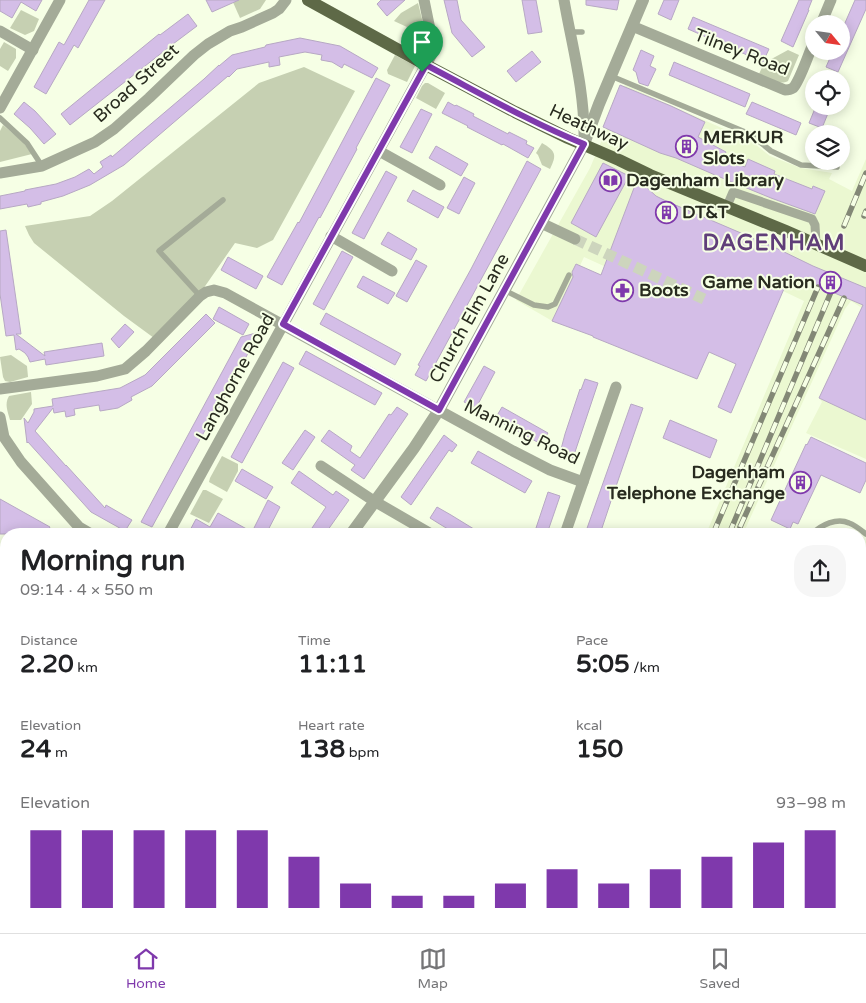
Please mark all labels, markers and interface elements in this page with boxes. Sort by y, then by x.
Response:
north arrow [805,15,850,60]
map controls [805,15,850,170]
pin [401,21,443,72]
street label: Tilney Road [691,24,793,80]
icon: arrive [408,28,436,56]
street label: Broad Street [89,39,183,127]
button: locate [805,70,850,115]
street label: Heathway [546,99,632,155]
button: layers [805,125,850,170]
place label: MERKUR Slots [703,126,783,169]
building icon: MERKUR Slots [675,135,699,159]
library icon: Dagenham Library [598,168,622,192]
place label: Dagenham Library [626,169,784,191]
building icon: DT&T [654,200,678,224]
place label: DT&T [682,201,730,223]
district label: DAGENHAM [703,230,845,256]
street label: Church Elm Lane [424,249,514,387]
building icon: Game Nation [819,270,843,294]
place label: Game Nation [702,271,815,293]
pharmacy icon: Boots [611,278,635,302]
place label: Boots [639,279,689,301]
street label: Langhorne Road [191,309,279,445]
street label: Manning Road [460,394,584,470]
place label: Dagenham Telephone Exchange [606,461,785,504]
building icon: Dagenham Telephone Exchange [789,470,813,494]
text: Morning run [20,544,185,578]
button: share [794,545,846,597]
text: 09:14 · 4 × 550 m [20,580,153,600]
text: Distance [20,632,78,649]
text: Time [298,632,331,649]
text: Pace [576,632,608,649]
text: 2.20 [20,649,74,679]
text: 11:11 [298,649,367,679]
text: 5:05 [576,649,630,679]
text: km [74,659,98,676]
text: /km [630,659,660,676]
text: Elevation [20,717,81,734]
text: Heart rate [298,717,365,734]
text: kcal [576,717,602,734]
text: 24 [20,734,51,764]
text: 138 [298,734,345,764]
text: 150 [576,734,623,764]
text: m [51,744,68,761]
text: bpm [345,744,379,761]
text: Elevation [20,793,90,813]
text: 93–98 m [776,793,846,813]
tab: Home [126,945,166,992]
tab: Map [417,945,448,992]
tab: Saved [700,945,740,992]

